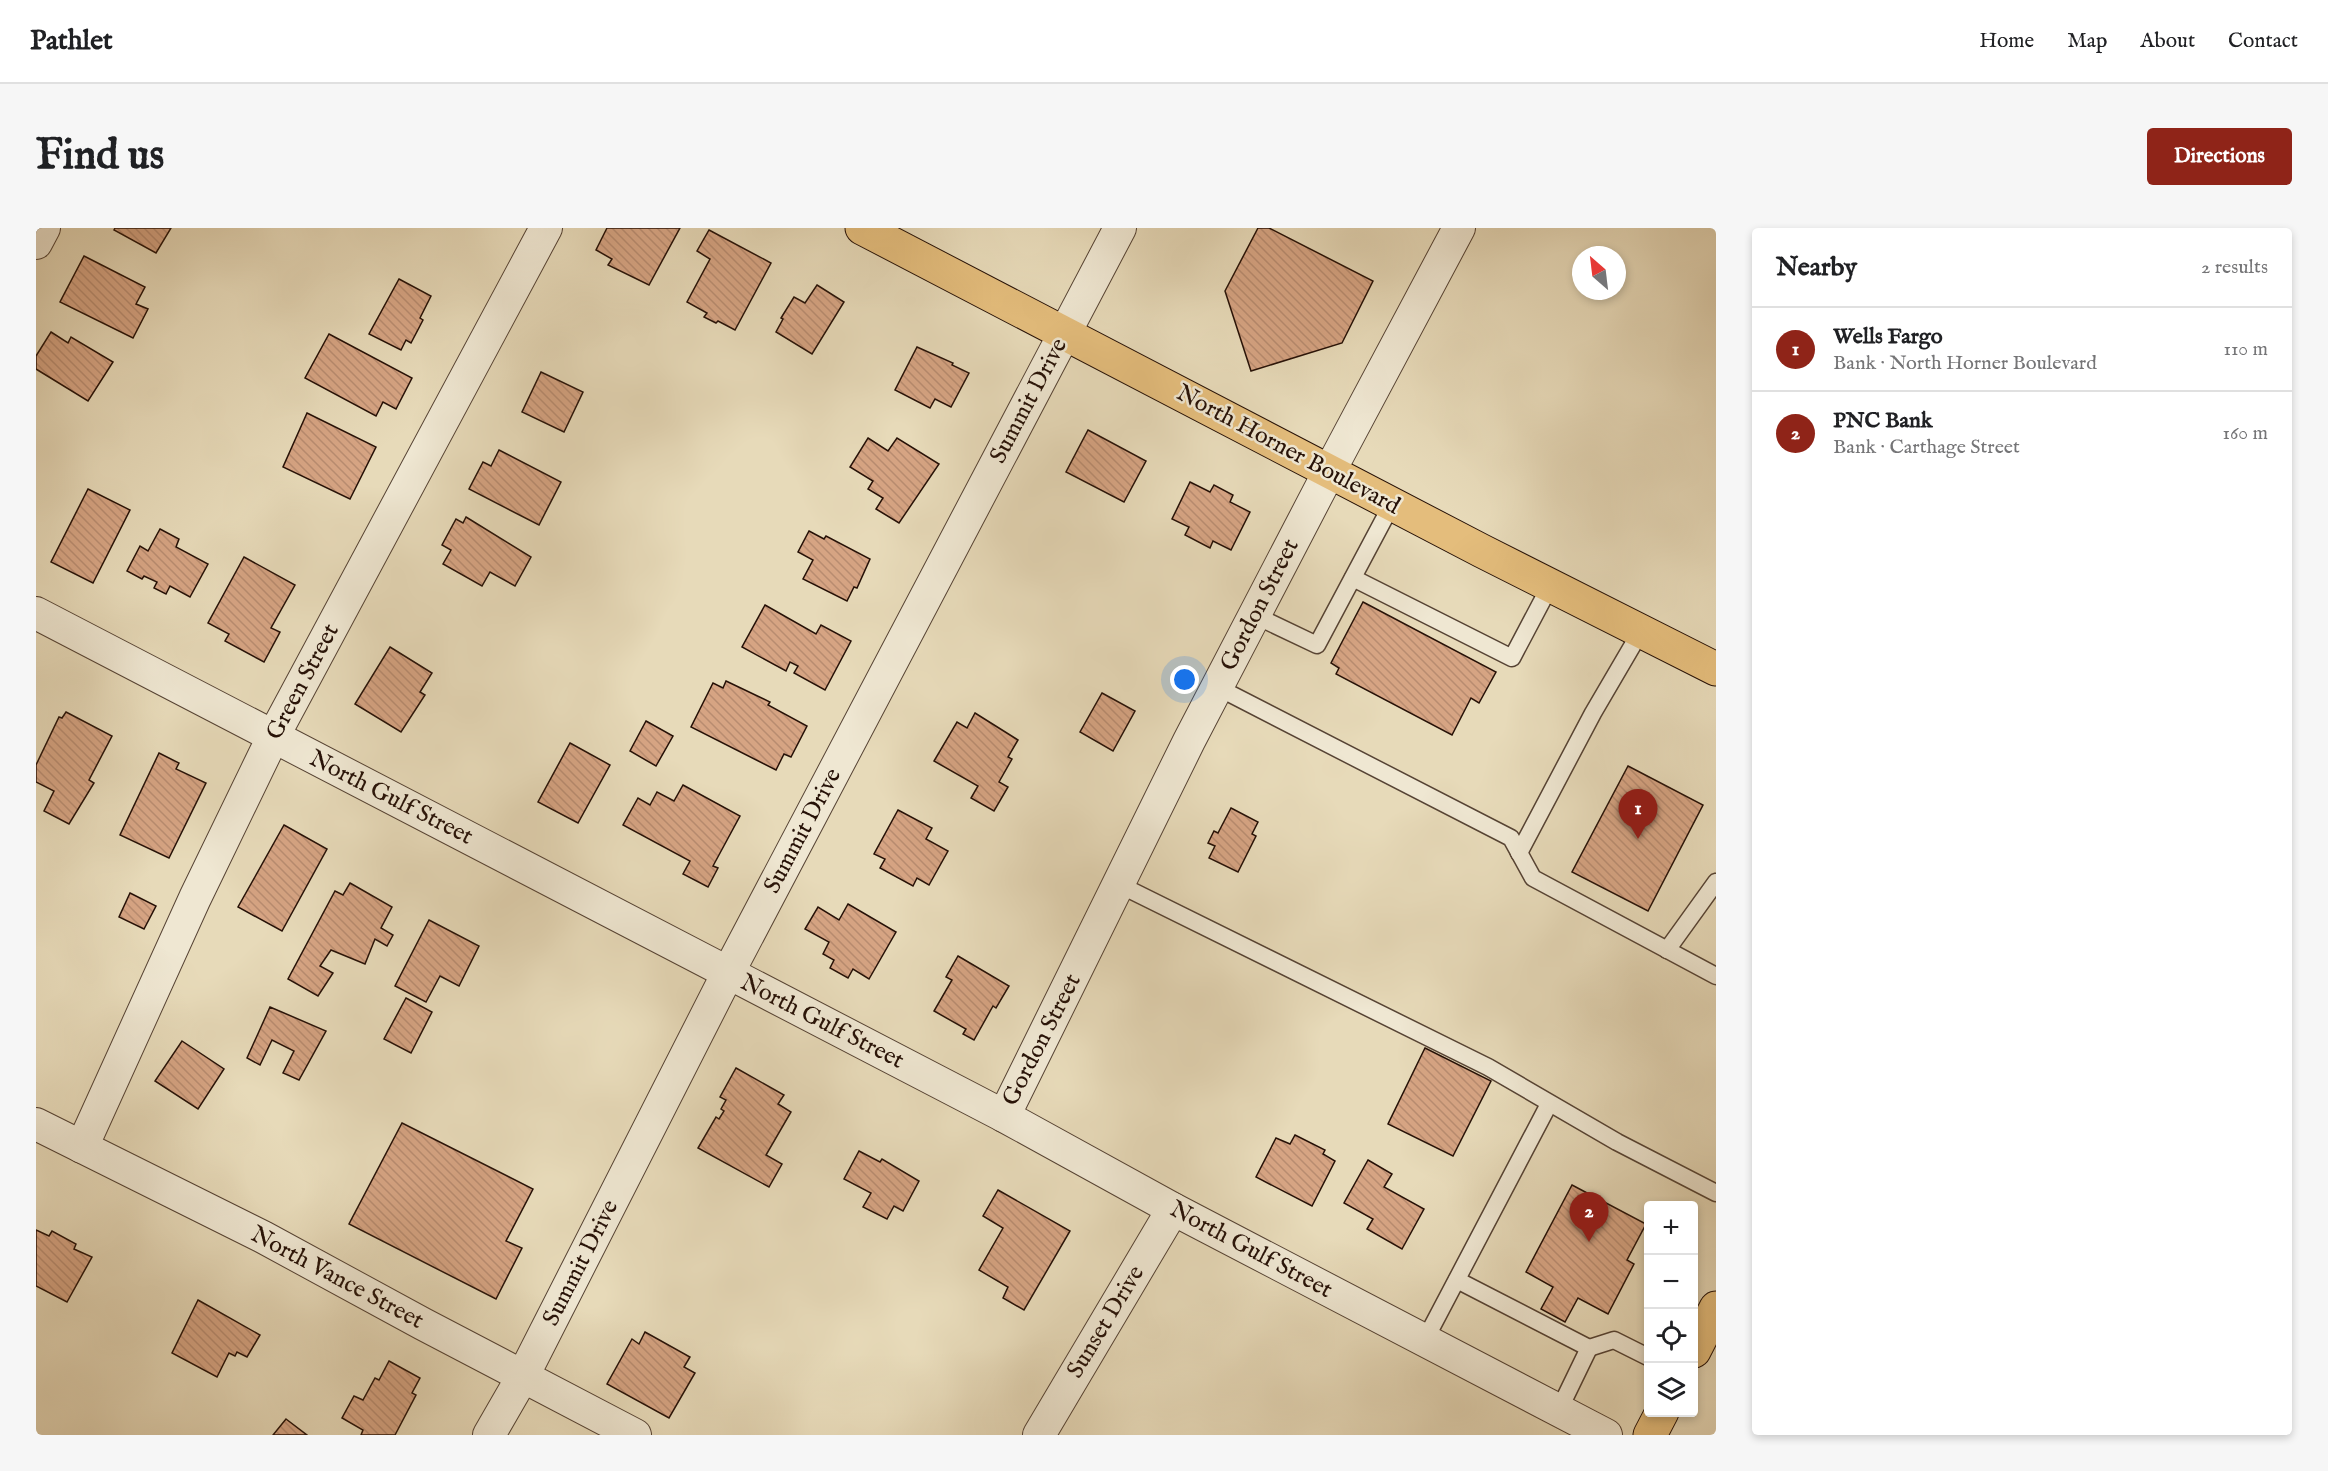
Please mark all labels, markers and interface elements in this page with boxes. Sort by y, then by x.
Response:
text: Pathlet [30,24,113,59]
text: Home [1979,28,2034,55]
text: Map [2067,28,2107,55]
text: About [2140,28,2195,55]
text: Contact [2228,28,2298,55]
button: Directions [2147,128,2292,185]
text: Find us [36,130,164,183]
north arrow [1572,246,1626,300]
text: Nearby [1776,251,1857,284]
text: 2 results [2201,255,2268,280]
text: Wells Fargo [1833,323,1943,351]
street label: Summit Drive [983,333,1075,469]
text: 1 [1792,337,1799,362]
text: 110 m [2224,337,2268,362]
text: Bank · North Horner Boulevard [1833,351,2097,376]
street label: North Horner Boulevard [1171,378,1405,522]
text: PNC Bank [1833,407,1933,435]
text: 2 [1791,421,1800,446]
text: 160 m [2222,421,2268,446]
text: Bank · Carthage Street [1833,435,2020,460]
street label: Gordon Street [1213,534,1307,676]
street label: Green Street [259,618,347,746]
your location [1170,665,1199,694]
street label: North Gulf Street [304,743,478,853]
street label: Summit Drive [757,763,849,899]
pin: 1 [1618,790,1658,839]
street label: North Gulf Street [735,967,909,1077]
street label: Gordon Street [995,969,1089,1111]
pin: 2 [1570,1192,1608,1242]
street label: North Gulf Street [1164,1194,1338,1306]
street label: Summit Drive [536,1195,626,1331]
map controls [1644,1201,1698,1417]
button: + [1644,1201,1698,1255]
street label: North Vance Street [245,1219,429,1337]
button: − [1644,1255,1698,1309]
street label: Sunset Drive [1060,1260,1152,1384]
button: locate [1644,1309,1698,1363]
button: layers [1644,1363,1698,1417]

